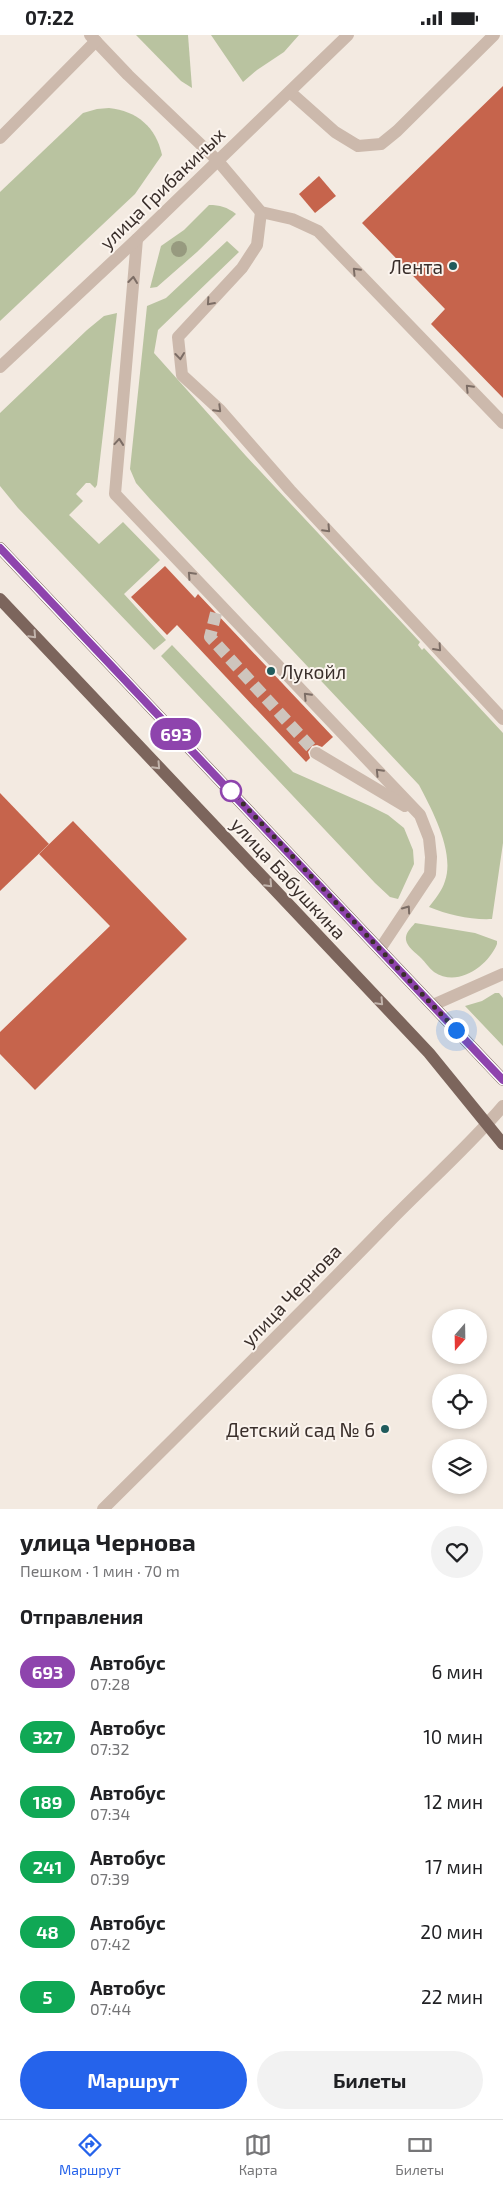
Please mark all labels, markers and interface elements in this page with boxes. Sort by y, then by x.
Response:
text: 07:22 [25,6,74,29]
street label: улица Грибакиных [95,122,230,254]
place label: Лента [390,255,443,278]
marker: Лента [447,260,459,272]
one-way arrow [353,268,362,277]
one-way arrow [127,276,138,284]
one-way arrow [207,297,216,306]
one-way arrow [175,352,186,360]
one-way arrow [466,384,475,393]
one-way arrow [212,403,221,412]
one-way arrow [114,438,125,446]
one-way arrow [321,523,330,532]
one-way arrow [188,571,197,580]
one-way arrow [28,629,37,638]
one-way arrow [432,643,441,652]
place label: Лукойл [281,660,346,684]
marker: Лукойл [265,665,277,677]
one-way arrow [304,693,313,702]
line badge: 693 [147,718,205,750]
text: 693 [160,723,192,745]
one-way arrow [151,760,160,769]
one-way arrow [375,768,384,777]
unlabelled marker [220,780,242,802]
street label: улица Бабушкина [226,812,351,944]
one-way arrow [263,878,272,887]
one-way arrow [401,905,410,915]
one-way arrow [374,996,383,1005]
your location [444,1018,469,1043]
street label: улица Чернова [236,1239,346,1352]
north arrow [432,1309,488,1364]
map controls [432,1309,487,1494]
button: locate [432,1374,487,1429]
place label: Детский сад № 6 [226,1418,375,1441]
marker: Детский сад № 6 [379,1423,391,1435]
button: layers [432,1439,487,1494]
button: heart [431,1526,483,1578]
text: улица Чернова [20,1527,196,1556]
text: Пешком · 1 мин · 70 m [20,1561,180,1580]
text: Отправления [20,1605,143,1628]
text: Автобус [90,1651,166,1674]
text: 6 мин [431,1660,483,1683]
text: 693 [32,1661,63,1683]
text: 07:28 [90,1674,130,1693]
text: Автобус [90,1716,166,1739]
text: 10 мин [423,1725,483,1748]
text: 327 [32,1726,63,1748]
text: 07:32 [90,1739,130,1758]
text: Автобус [90,1781,166,1804]
text: 12 мин [424,1790,483,1813]
text: 189 [33,1791,62,1813]
text: 07:34 [90,1804,130,1823]
text: Автобус [90,1846,166,1869]
text: 17 мин [425,1855,483,1878]
text: 241 [33,1856,62,1878]
text: 07:39 [90,1869,130,1888]
text: Автобус [90,1911,166,1934]
text: 20 мин [420,1920,483,1943]
text: 48 [36,1921,59,1943]
text: 07:42 [90,1934,130,1953]
text: Автобус [90,1976,166,1999]
text: 22 мин [421,1985,483,2008]
text: 5 [43,1986,52,2008]
text: 07:44 [90,1999,131,2018]
button: Маршрут [20,2051,247,2109]
button: Билеты [257,2051,483,2109]
tab: Маршрут [59,2131,121,2178]
tab: Карта [239,2131,278,2178]
tab: Билеты [395,2131,444,2178]

